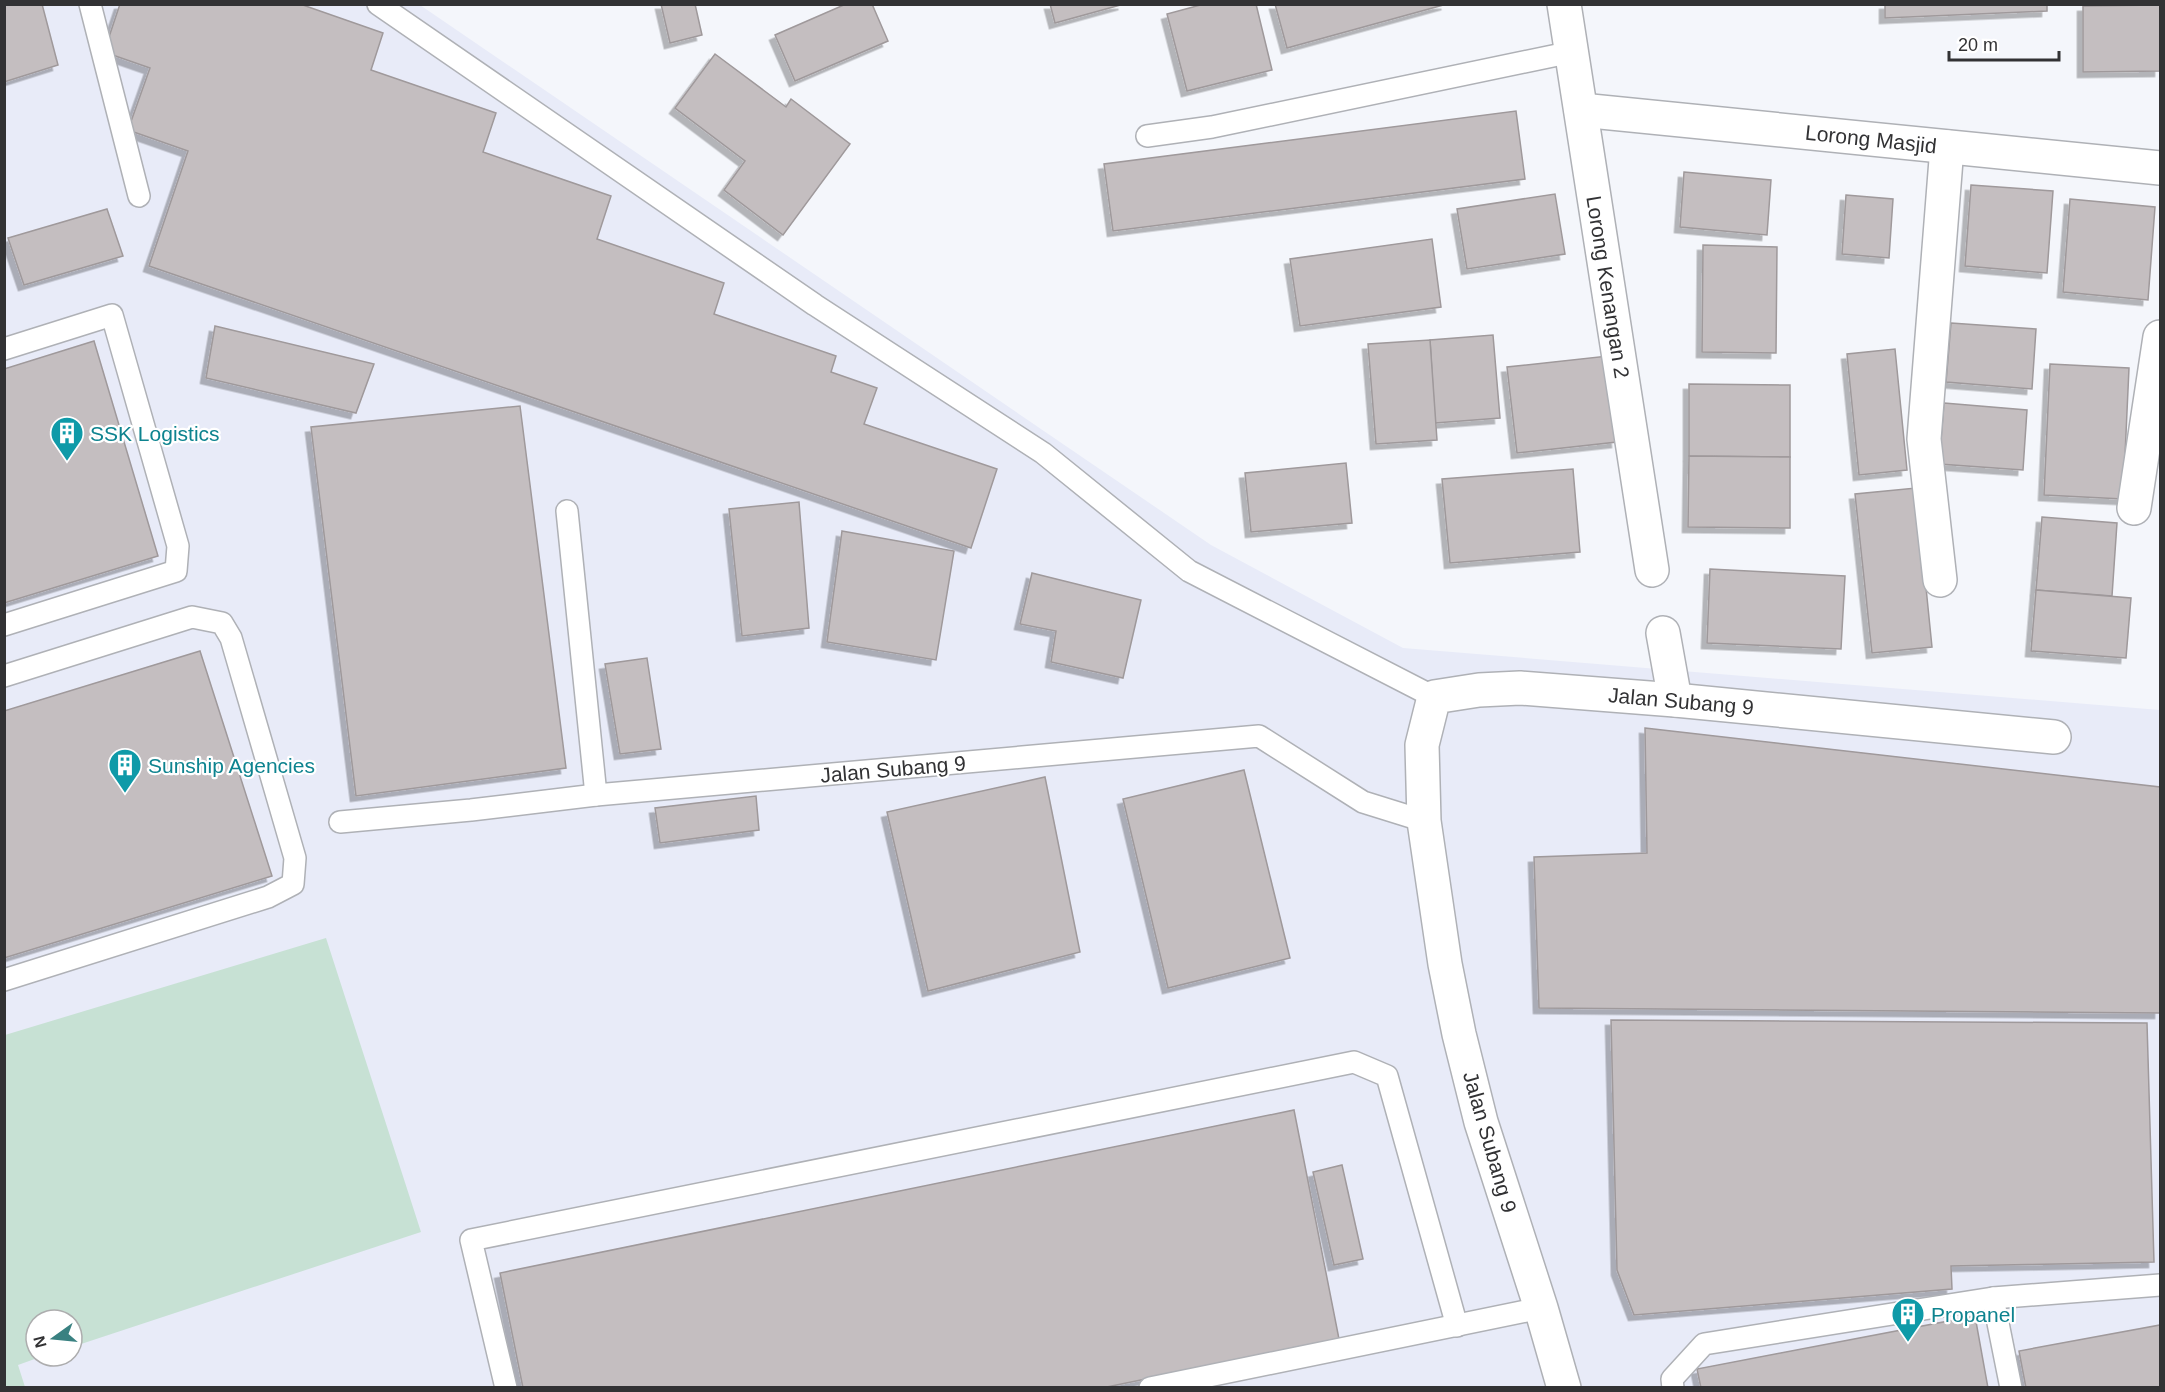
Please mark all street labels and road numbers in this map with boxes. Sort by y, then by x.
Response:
street label: Lorong Masjid [1804,121,1938,157]
street label: Lorong Kenangan 2 [1582,194,1634,380]
street label: Jalan Subang 9 [1607,683,1755,719]
street label: Jalan Subang 9 [819,751,967,787]
street label: Jalan Subang 9 [1459,1069,1521,1215]

